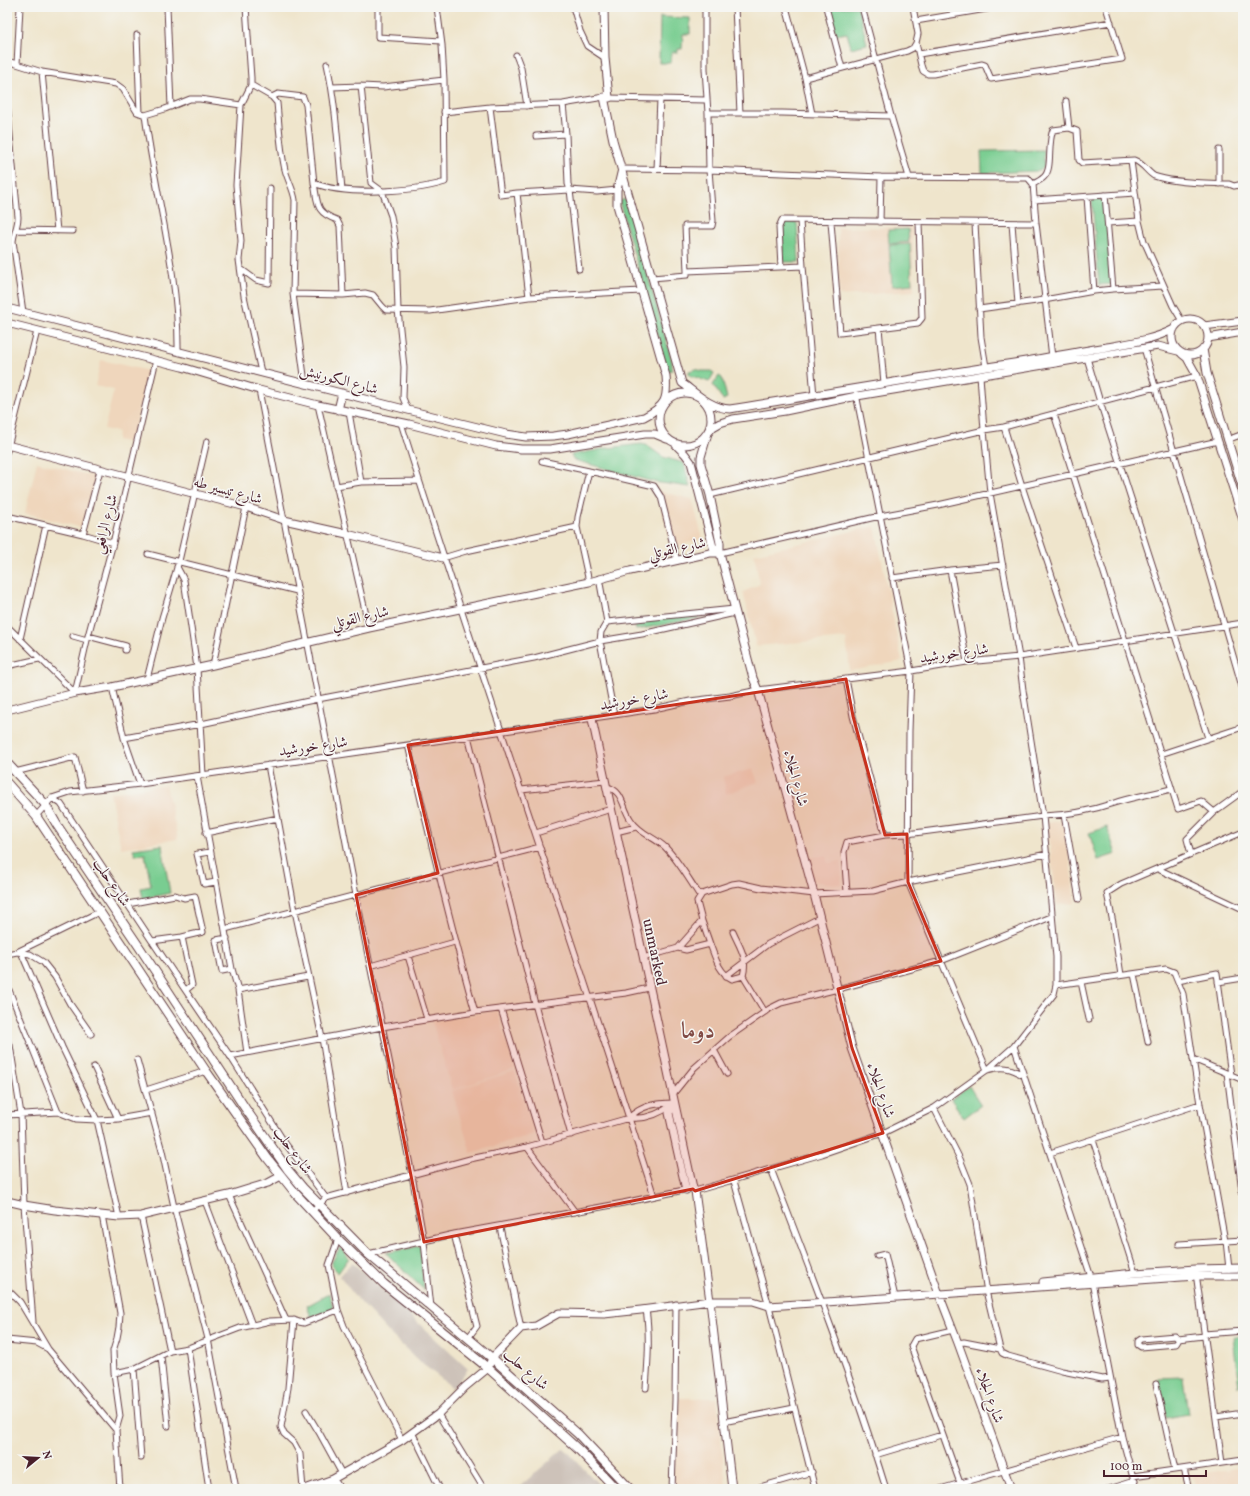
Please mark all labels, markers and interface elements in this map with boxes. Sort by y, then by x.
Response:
street label: شارع الكورنيش [297,360,380,402]
street label: شارع تيسير طه [191,472,264,512]
street label: شارع الرافعي [89,492,126,557]
street label: شارع القوتلي [646,533,709,568]
street label: شارع القوتلي [329,602,392,637]
street label: شارع خورشيد [918,639,990,671]
street label: شارع خورشيد [598,684,670,718]
street label: شارع خورشيد [277,732,349,764]
street label: شارع الجلاء [776,748,813,809]
street label: شارع حلب [86,854,135,912]
street label: unmarked [636,917,671,988]
district label: دوما [681,1016,715,1048]
street label: شارع الجلاء [859,1060,899,1122]
street label: شارع حلب [267,1123,316,1180]
street label: شارع حلب [497,1344,552,1397]
street label: شارع الجلاء [968,1365,1008,1427]
north arrow [18,1438,58,1478]
text: N [38,1449,54,1461]
scale bar [1104,1452,1206,1478]
text: 100 m [1110,1459,1143,1475]

